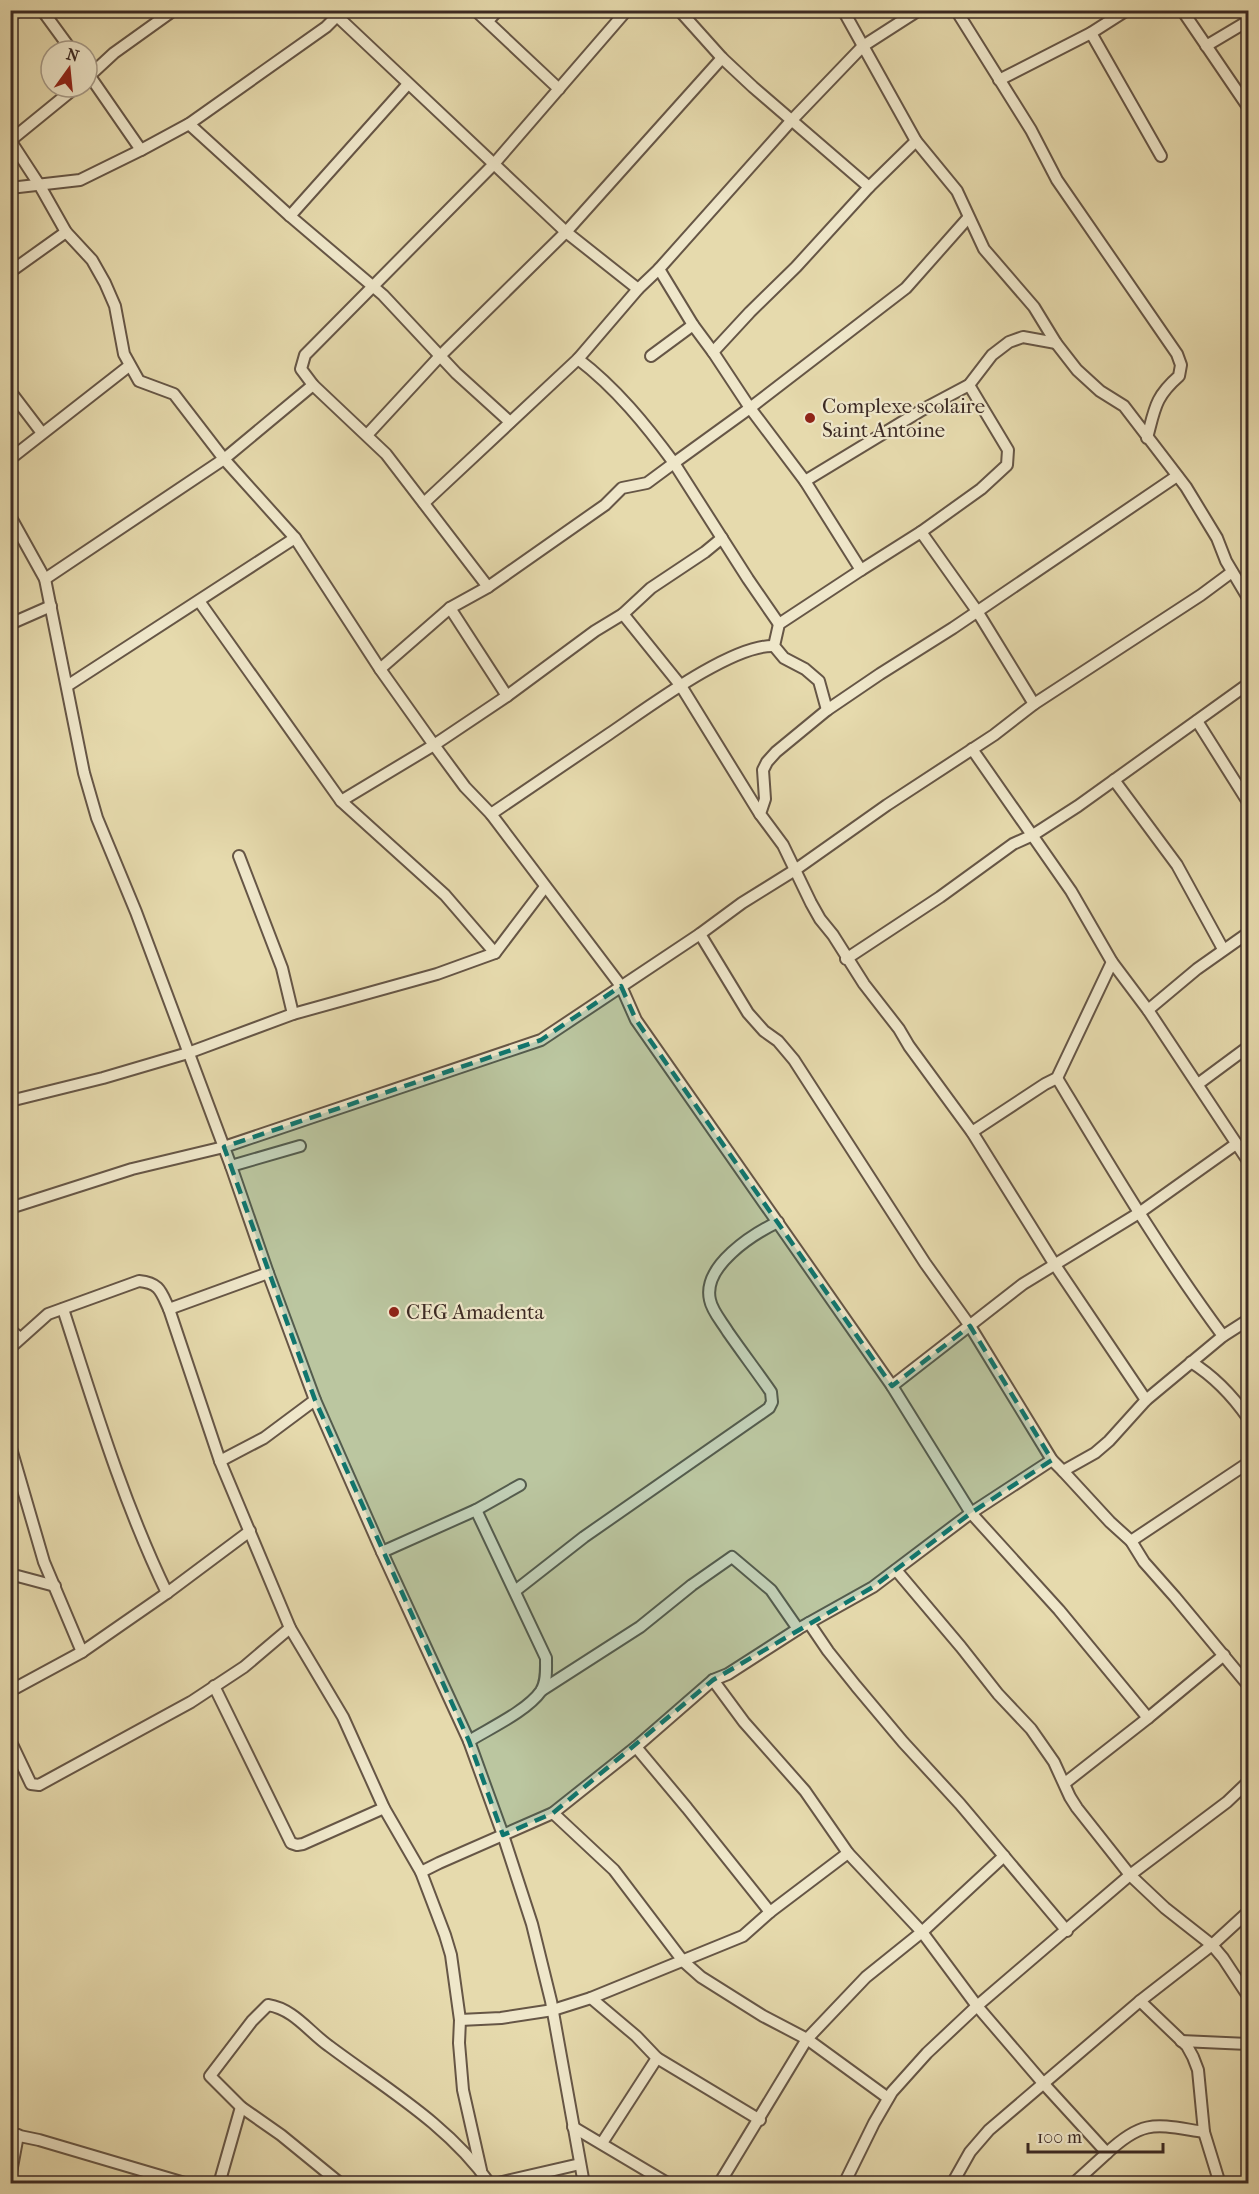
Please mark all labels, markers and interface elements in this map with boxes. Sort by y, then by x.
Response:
north arrow [39,39,99,99]
text: N [64,44,82,66]
place label: Complexe scolaire Saint Antoine [822,394,985,442]
marker: Complexe scolaire Saint Antoine [803,411,817,425]
place label: CEG Amadenta [406,1300,544,1324]
marker: CEG Amadenta [387,1305,401,1319]
scale bar [1028,2116,1163,2154]
text: 100 m [1037,2127,1082,2148]

